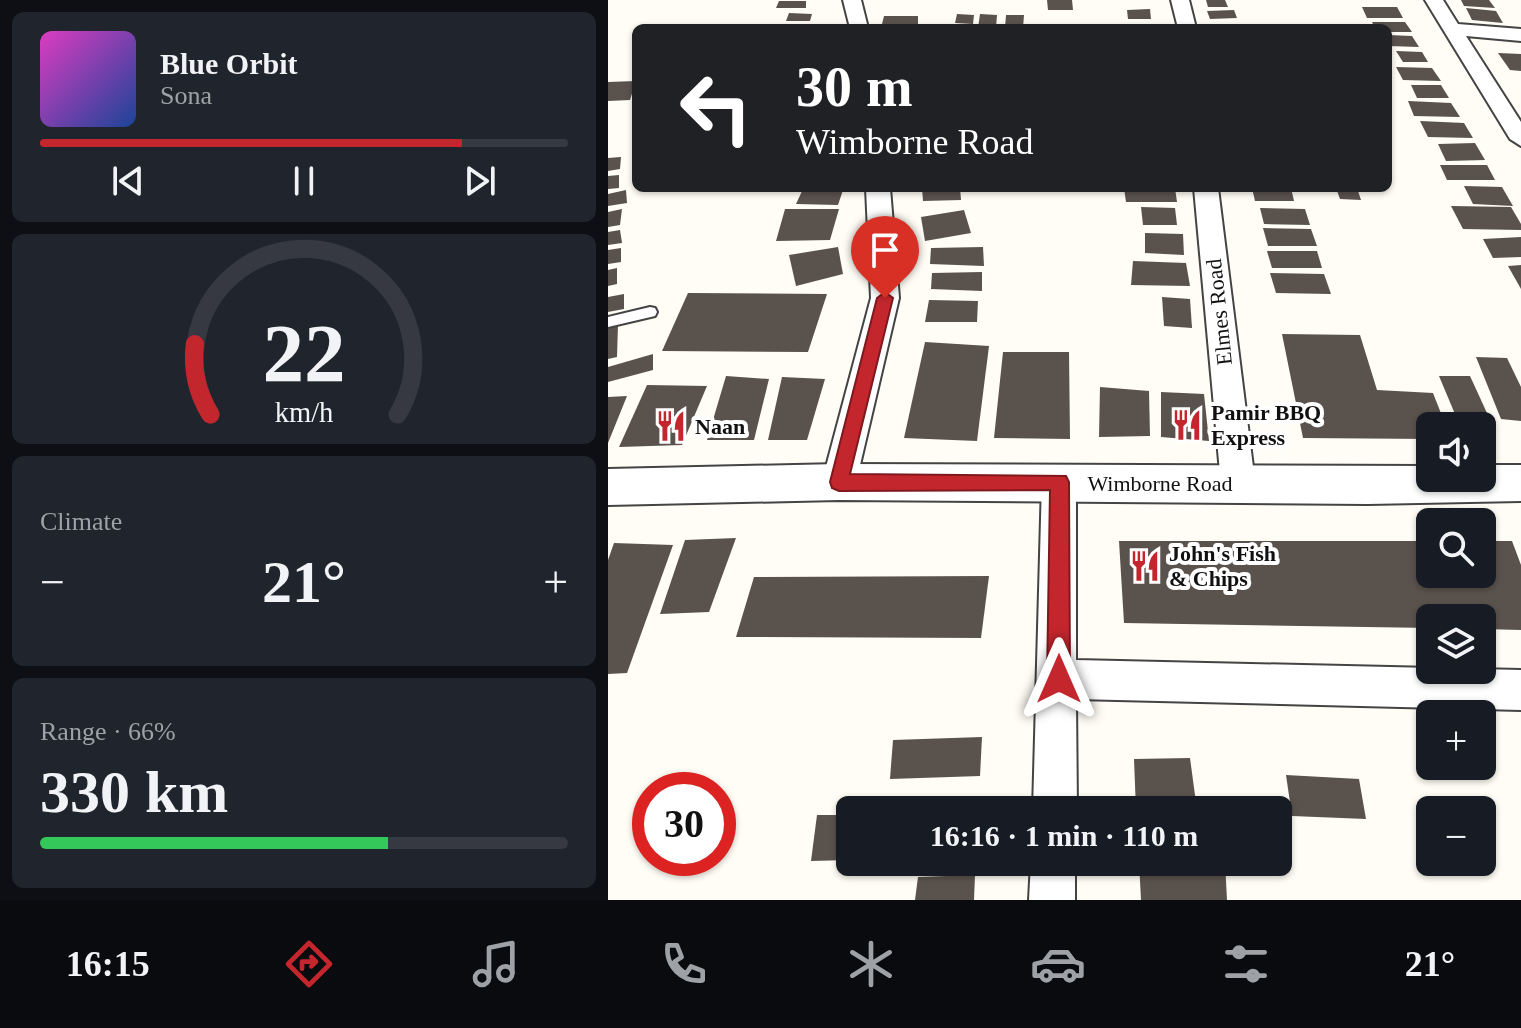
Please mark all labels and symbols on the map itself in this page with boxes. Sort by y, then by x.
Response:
pin [851,216,919,298]
street label: Elmes Road [1201,258,1237,366]
place label: Pamir BBQ Express [1211,400,1321,450]
restaurant icon: Pamir BBQ Express [1170,408,1204,442]
restaurant icon: Naan [654,409,688,443]
place label: Naan [695,414,745,439]
street label: Wimborne Road [1087,471,1233,496]
place label: John's Fish & Chips [1169,541,1276,591]
restaurant icon: John's Fish & Chips [1128,549,1162,583]
position arrow [1017,637,1101,721]
speed limit sign: 30 [632,772,736,876]

